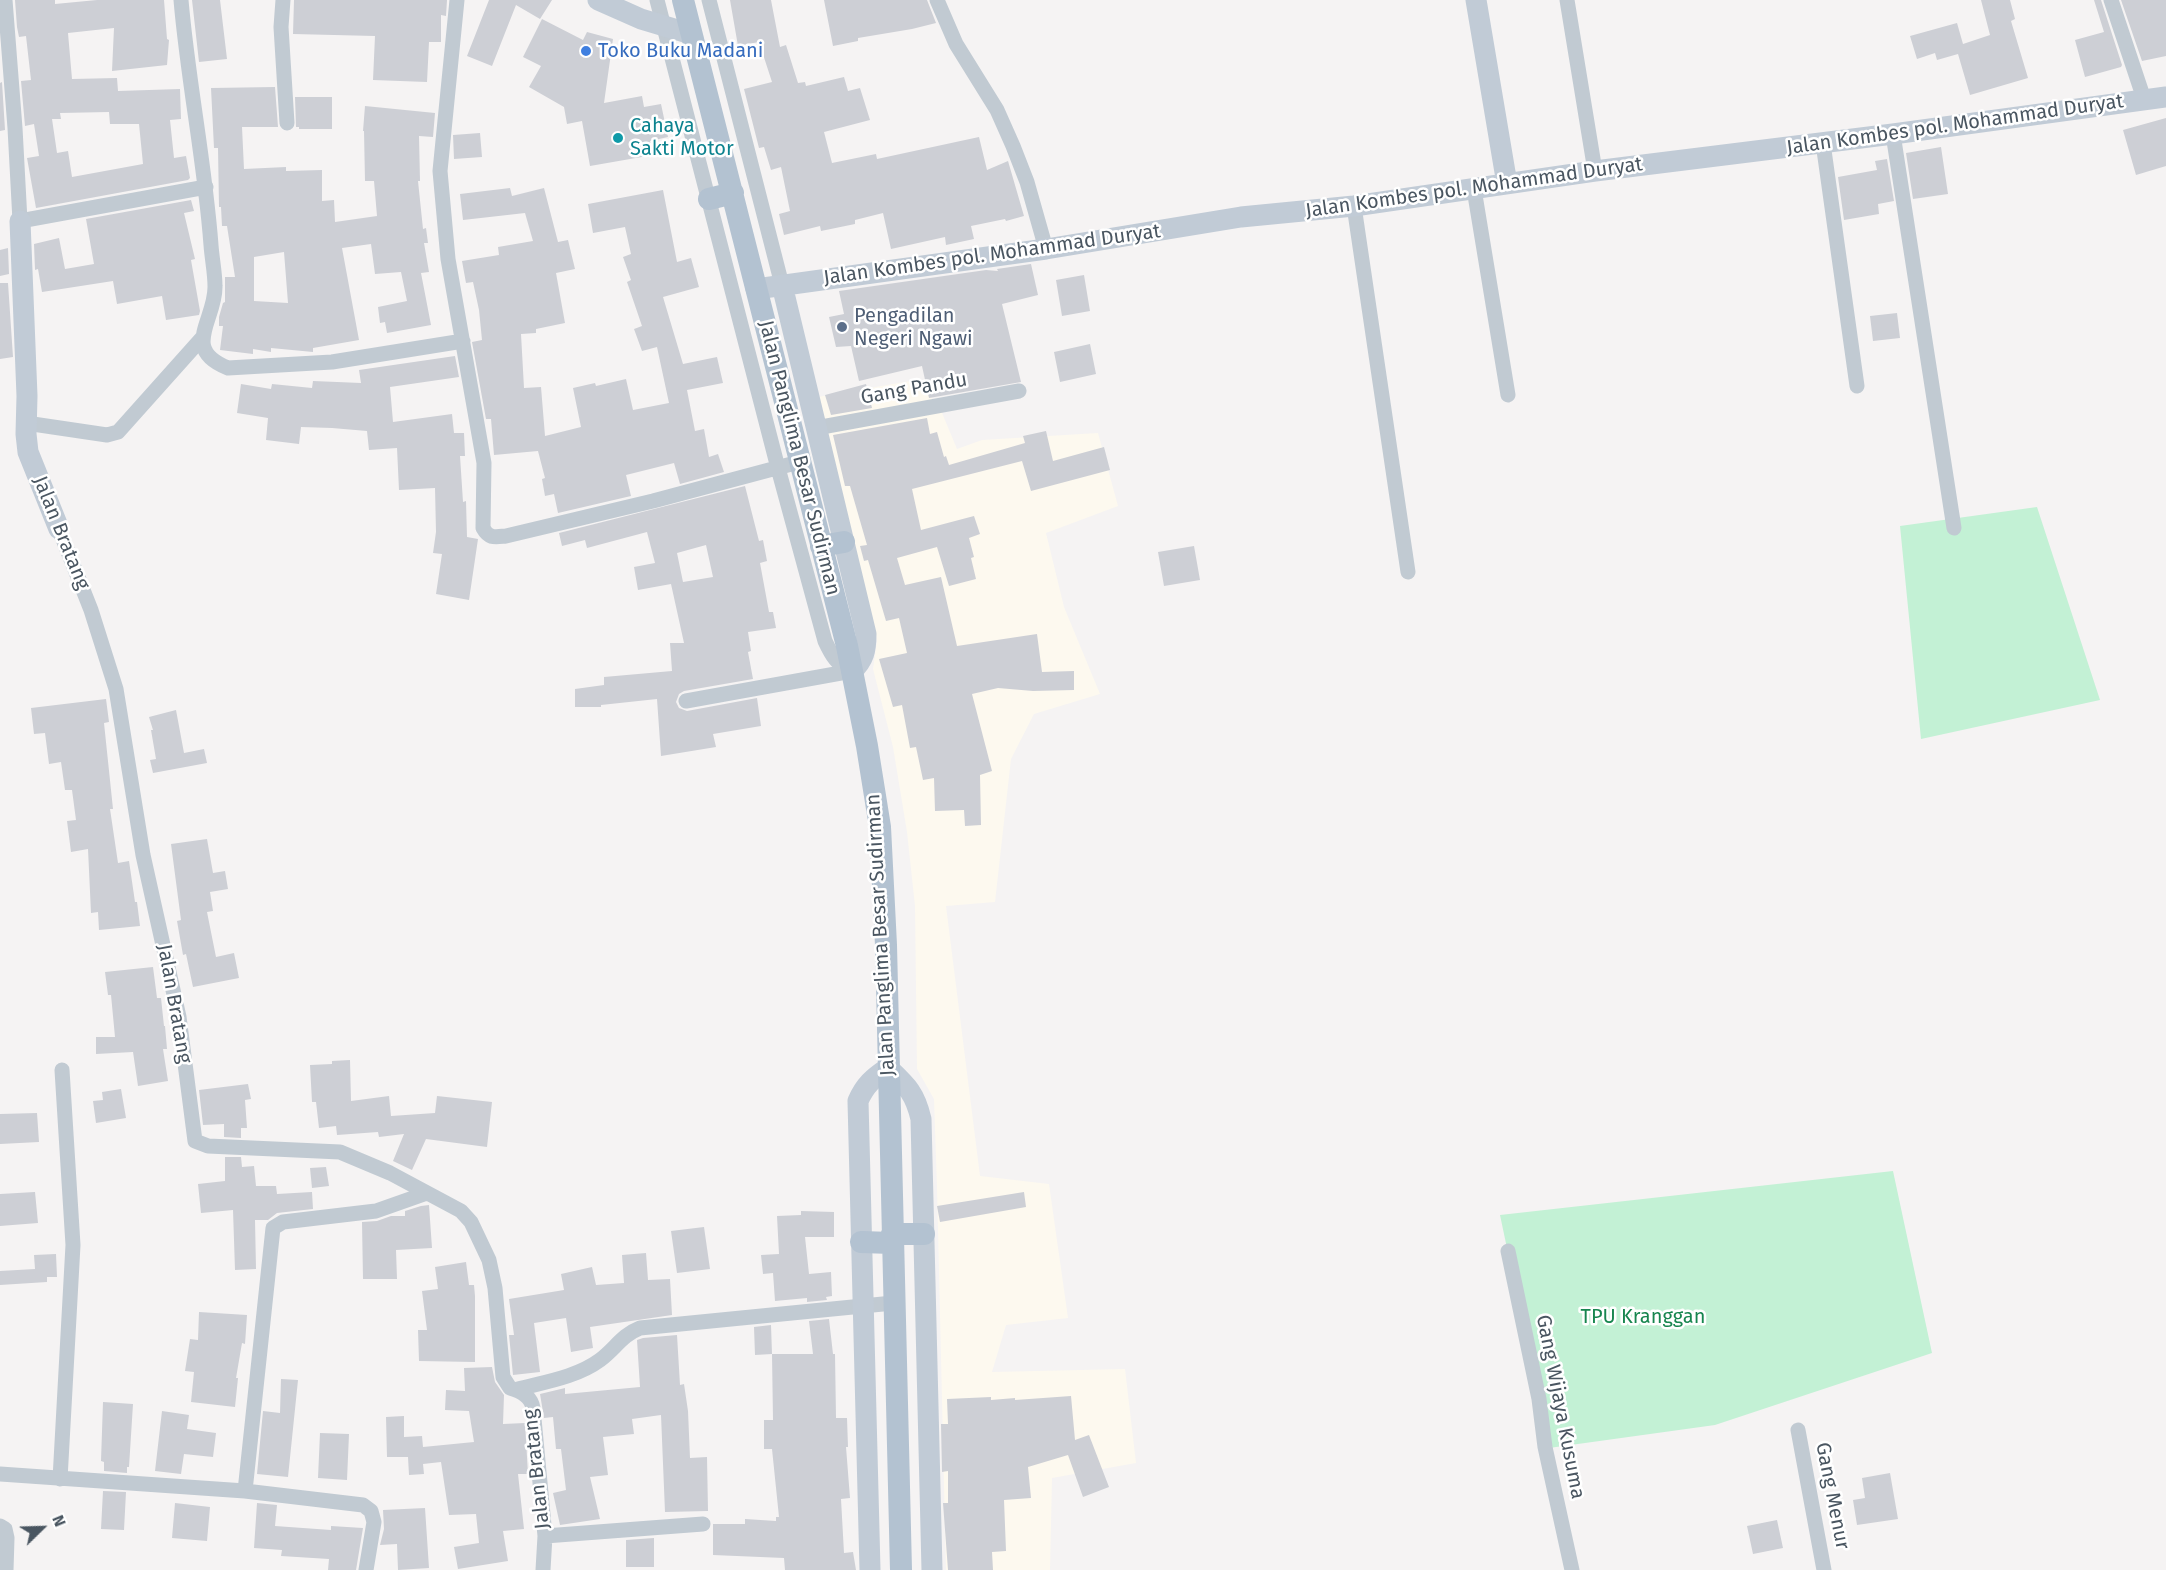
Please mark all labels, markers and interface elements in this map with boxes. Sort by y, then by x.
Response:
place label: Toko Buku Madani [598,39,763,63]
marker: Toko Buku Madani [579,44,593,58]
street label: Jalan Kombes pol. Mohammad Duryat [1785,89,2125,161]
place label: Cahaya Sakti Motor [630,114,734,161]
marker: Cahaya Sakti Motor [611,131,625,145]
street label: Jalan Kombes pol. Mohammad Duryat [1304,152,1644,224]
street label: Jalan Kombes pol. Mohammad Duryat [822,219,1162,291]
place label: Pengadilan Negeri Ngawi [854,304,973,351]
street label: Jalan Panglima Besar Sudirman [753,318,845,598]
marker: Pengadilan Negeri Ngawi [835,320,849,334]
street label: Gang Pandu [859,368,969,410]
street label: Jalan Bratang [27,473,95,593]
street label: Jalan Panglima Besar Sudirman [862,793,900,1077]
street label: Jalan Bratang [152,943,196,1065]
park label: TPU Kranggan [1581,1305,1705,1329]
street label: Gang Wijaya Kusuma [1530,1313,1590,1501]
street label: Jalan Bratang [519,1408,555,1530]
street label: Gang Menur [1810,1440,1854,1552]
north arrow [12,1498,72,1558]
text: N [48,1512,70,1529]

